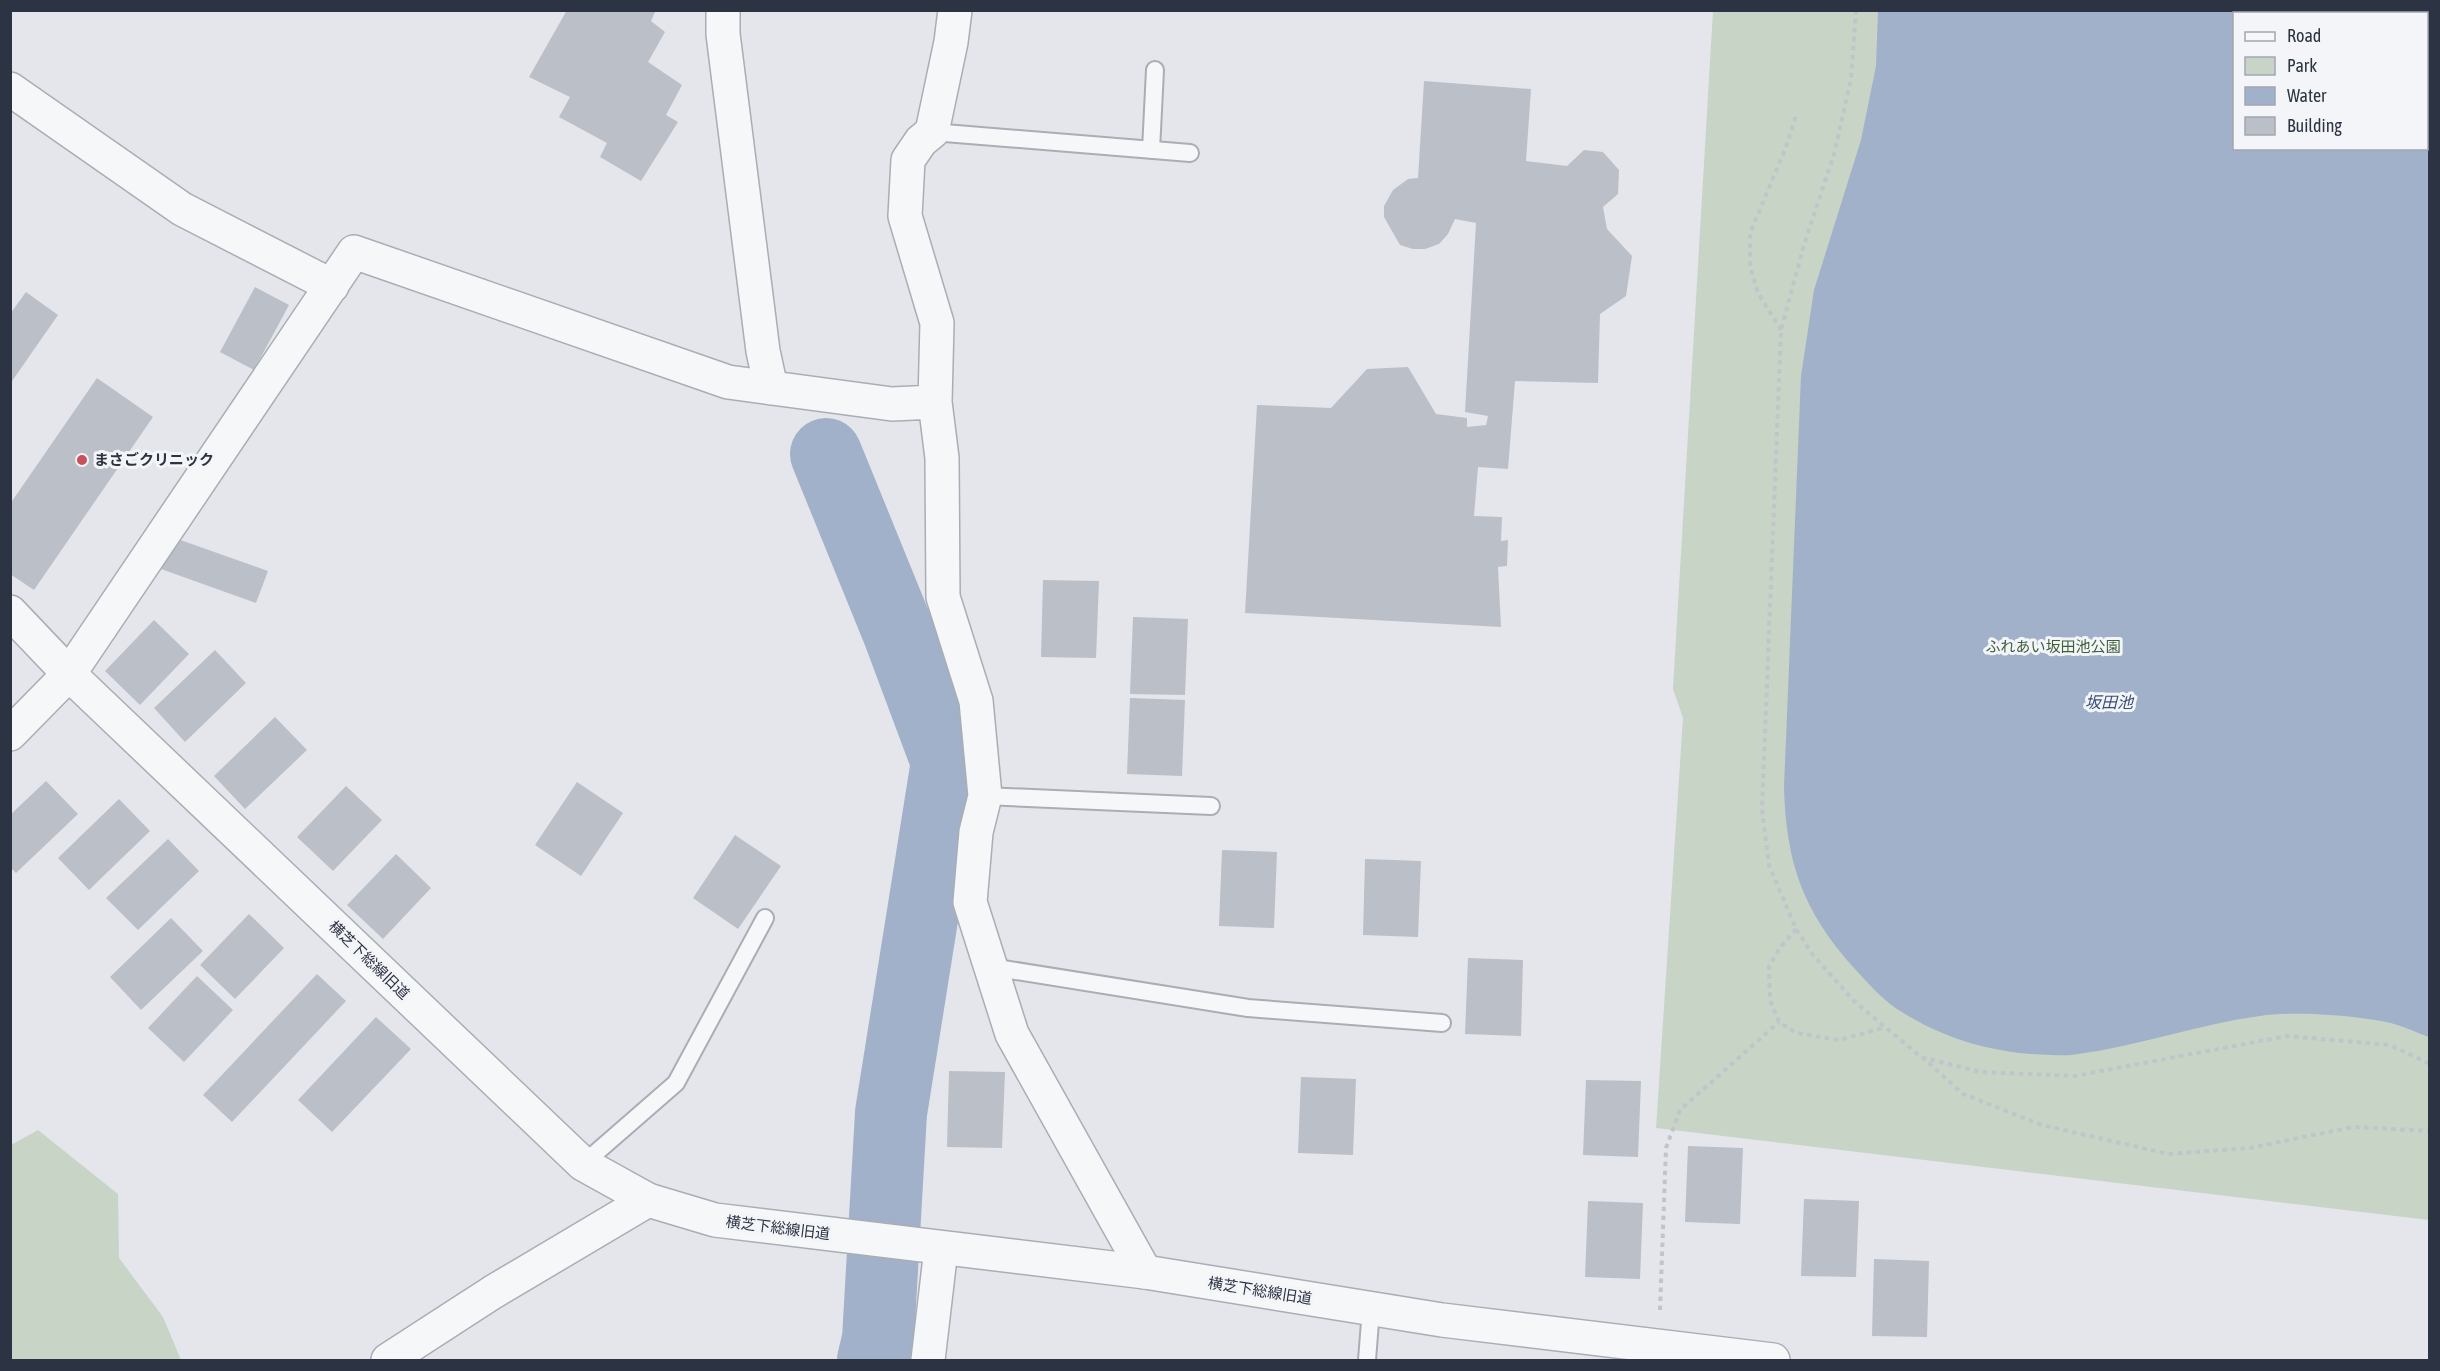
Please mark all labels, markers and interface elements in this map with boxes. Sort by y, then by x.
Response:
legend [2233,12,2428,150]
text: Road [2287,25,2321,46]
text: Park [2287,55,2317,76]
text: Water [2287,85,2327,106]
text: Building [2287,115,2342,136]
place label: まさごクリニック [94,451,214,468]
marker: まさごクリニック [75,453,89,467]
park label: ふれあい坂田池公園 [1985,638,2121,655]
water label: 坂田池 [2085,693,2135,711]
street label: 横芝下総線旧道 [326,917,413,1002]
street label: 横芝下総線旧道 [725,1213,831,1242]
street label: 横芝下総線旧道 [1207,1274,1313,1307]

